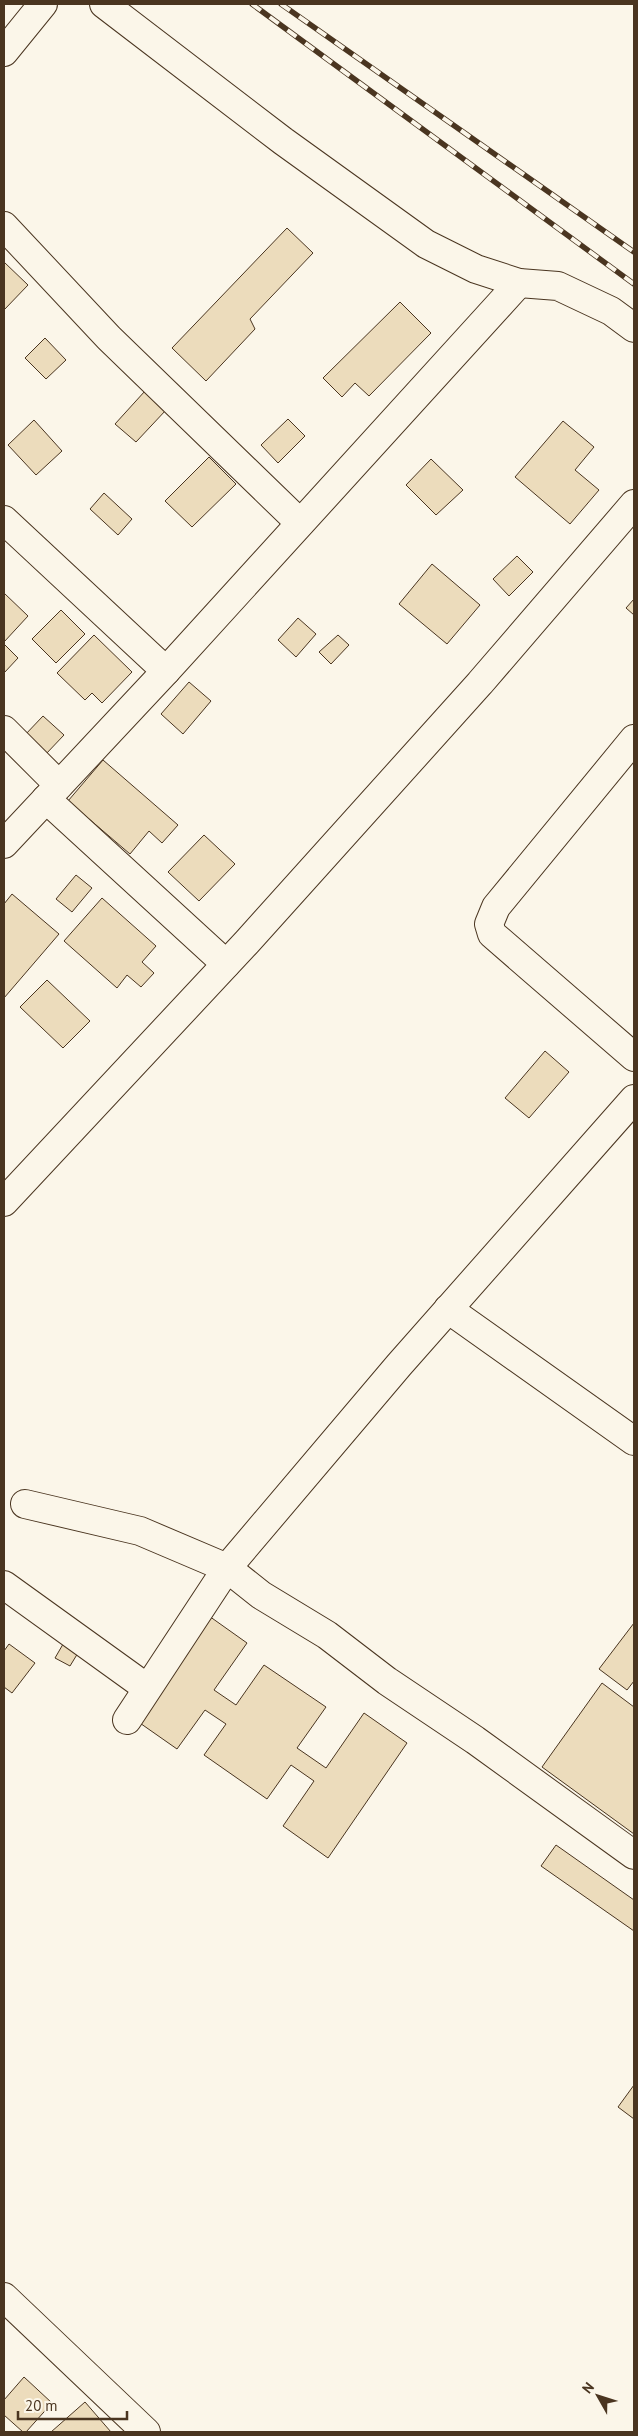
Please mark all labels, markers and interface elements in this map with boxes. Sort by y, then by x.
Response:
north arrow [573,2371,623,2421]
text: N [578,2379,598,2397]
scale bar [18,2388,126,2420]
text: 20 m [25,2396,58,2415]

